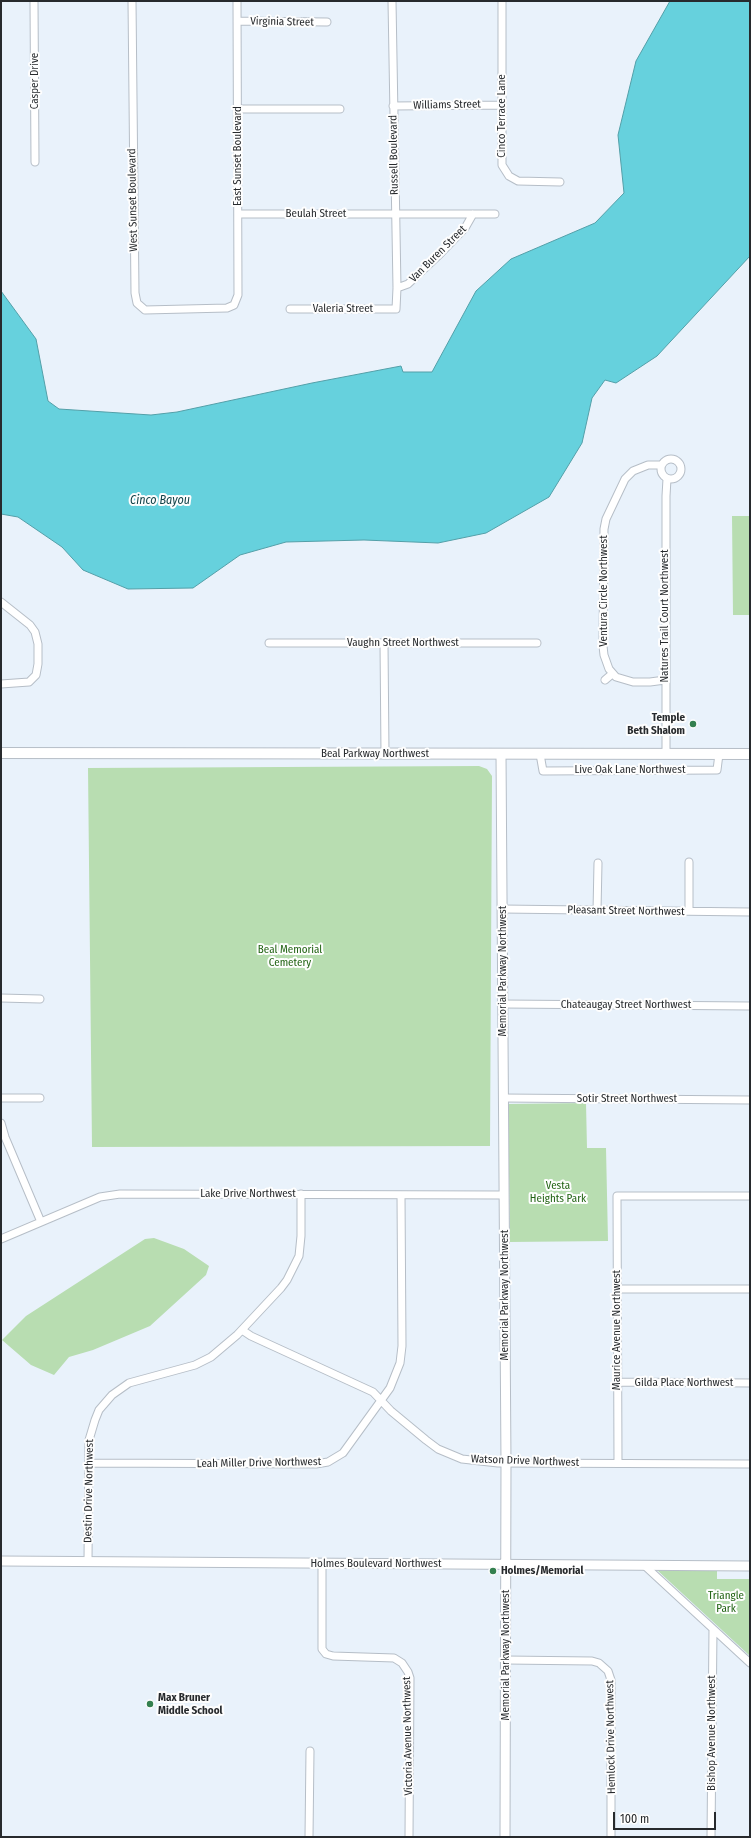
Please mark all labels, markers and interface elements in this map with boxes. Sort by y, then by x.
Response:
street label: Virginia Street [250,15,314,29]
street label: Casper Drive [28,53,42,109]
street label: Cinco Terrace Lane [495,74,509,158]
street label: Williams Street [413,98,481,112]
street label: East Sunset Boulevard [231,106,245,206]
street label: Russell Boulevard [387,115,401,195]
street label: West Sunset Boulevard [126,148,140,252]
street label: Beulah Street [286,207,346,221]
street label: Van Buren Street [407,223,469,285]
street label: Valeria Street [313,302,373,316]
water label: Cinco Bayou [130,494,190,508]
street label: Ventura Circle Northwest [597,535,611,647]
street label: Natures Trail Court Northwest [658,549,672,683]
street label: Vaughn Street Northwest [347,636,459,650]
place label: Temple Beth Shalom [627,711,685,737]
marker: Temple Beth Shalom [688,719,698,729]
street label: Beal Parkway Northwest [321,747,429,761]
street label: Live Oak Lane Northwest [574,763,686,777]
street label: Pleasant Street Northwest [567,903,685,919]
street label: Memorial Parkway Northwest [496,906,510,1036]
park label: Beal Memorial Cemetery [258,943,322,969]
street label: Chateaugay Street Northwest [561,998,691,1012]
street label: Sotir Street Northwest [577,1092,677,1106]
park label: Vesta Heights Park [530,1179,586,1205]
street label: Lake Drive Northwest [200,1187,296,1201]
street label: Memorial Parkway Northwest [498,1230,512,1360]
street label: Maurice Avenue Northwest [610,1270,624,1390]
street label: Gilda Place Northwest [635,1376,733,1390]
street label: Destin Drive Northwest [81,1439,97,1543]
street label: Watson Drive Northwest [471,1453,579,1469]
street label: Leah Miller Drive Northwest [197,1455,321,1471]
street label: Holmes Boulevard Northwest [310,1557,442,1571]
place label: Holmes/Memorial [501,1564,583,1578]
marker: Holmes/Memorial [488,1566,498,1576]
park label: Triangle Park [708,1589,744,1615]
street label: Memorial Parkway Northwest [499,1590,513,1720]
street label: Bishop Avenue Northwest [705,1675,719,1791]
street label: Victoria Avenue Northwest [400,1676,416,1796]
street label: Hemlock Drive Northwest [603,1680,619,1794]
place label: Max Bruner Middle School [158,1691,223,1717]
marker: Max Bruner Middle School [145,1699,155,1709]
scale bar [615,1804,718,1830]
text: 100 m [620,1812,649,1826]

